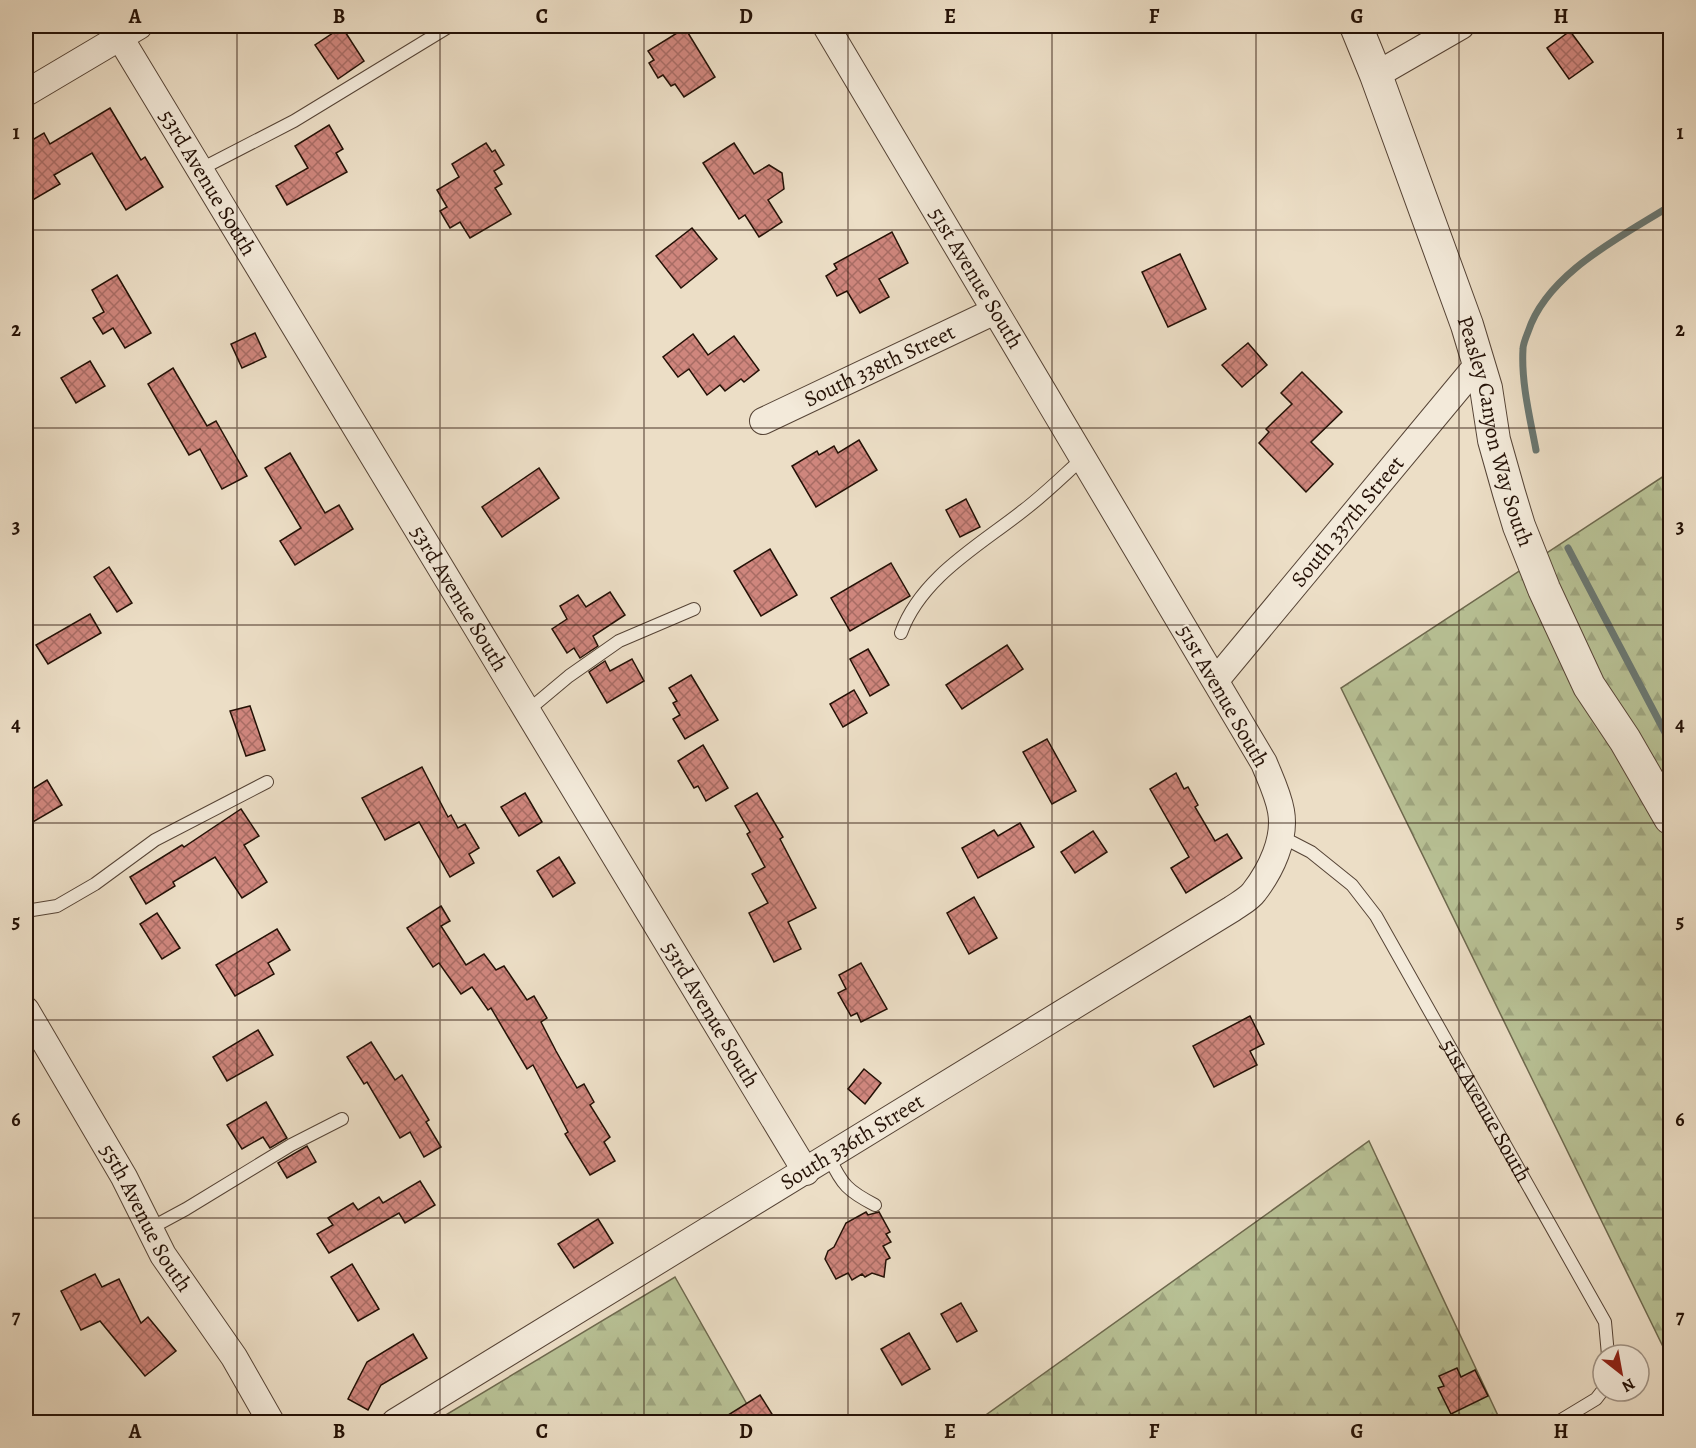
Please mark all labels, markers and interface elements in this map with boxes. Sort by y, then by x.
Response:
text: A [128,3,142,30]
text: B [333,3,345,30]
text: C [536,3,548,30]
text: D [739,3,753,30]
text: E [944,3,956,30]
text: F [1149,3,1160,30]
text: G [1350,3,1364,30]
text: H [1554,3,1569,30]
street label: 53rd Avenue South [152,104,264,262]
text: 1 [12,119,20,146]
text: 1 [1676,119,1684,146]
street label: 51st Avenue South [922,202,1030,355]
street label: Peasley Canyon Way South [1450,311,1541,551]
text: 2 [11,316,21,343]
text: 2 [1675,316,1685,343]
street label: South 338th Street [799,317,960,414]
street label: South 337th Street [1284,449,1411,594]
text: 3 [12,513,20,540]
text: 3 [1676,513,1684,540]
street label: 53rd Avenue South [403,520,515,678]
street label: 51st Avenue South [1170,619,1276,773]
text: 4 [11,711,21,738]
text: 4 [1675,711,1685,738]
text: 5 [12,908,20,935]
text: 5 [1676,908,1684,935]
street label: 53rd Avenue South [655,936,767,1093]
street label: 51st Avenue South [1433,1033,1538,1188]
street label: South 336th Street [774,1086,930,1197]
text: 6 [11,1106,21,1133]
text: 6 [1675,1106,1685,1133]
street label: 55th Avenue South [93,1138,199,1298]
text: 7 [12,1303,21,1330]
text: 7 [1676,1303,1685,1330]
north arrow [1591,1343,1651,1403]
text: N [1617,1373,1639,1398]
text: A [128,1418,142,1445]
text: B [333,1418,345,1445]
text: C [536,1418,548,1445]
text: D [739,1418,753,1445]
text: E [944,1418,956,1445]
text: F [1149,1418,1160,1445]
text: G [1350,1418,1364,1445]
text: H [1554,1418,1569,1445]

